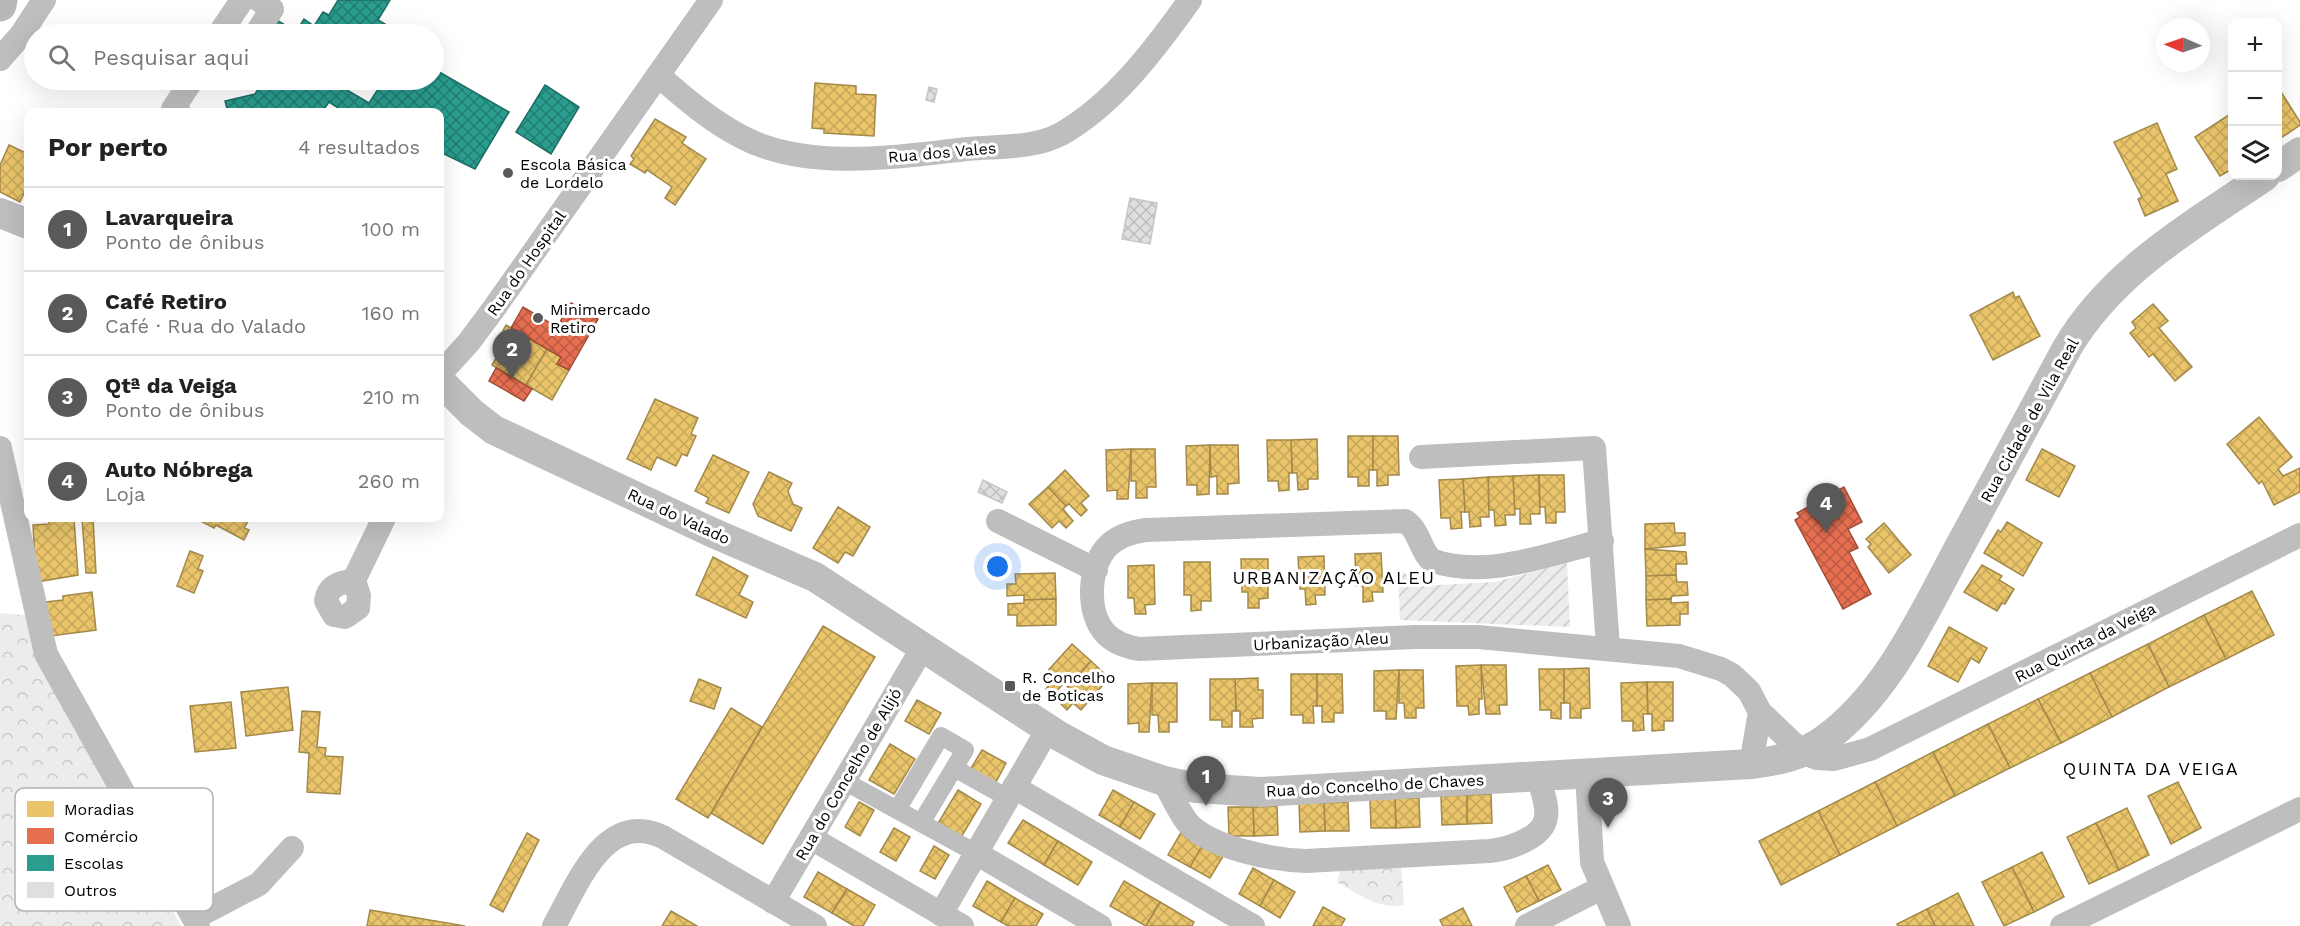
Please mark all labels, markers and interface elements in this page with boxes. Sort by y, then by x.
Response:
north arrow [2156,18,2210,72]
map controls [2228,18,2282,180]
button: + [2228,18,2282,72]
search box [24,24,444,90]
icon: search [45,41,78,74]
text: Pesquisar aqui [93,45,249,70]
button: − [2228,72,2282,126]
button: layers [2228,126,2282,180]
text: Por perto [48,132,168,162]
text: 4 resultados [298,135,420,159]
street label: Rua dos Vales [887,138,997,167]
place label: Escola Básica de Lordelo [520,155,626,192]
marker: Escola Básica de Lordelo [501,166,515,180]
text: Lavarqueira [105,205,233,230]
street label: Rua do Hospital [483,207,570,320]
text: 1 [63,217,72,241]
text: 100 m [361,217,420,241]
text: Ponto de ônibus [105,230,264,254]
text: Café Retiro [105,289,227,314]
place label: Minimercado Retiro [550,300,650,337]
text: 2 [62,301,73,325]
text: 160 m [362,301,420,325]
marker: Minimercado Retiro [531,311,545,325]
text: Café · Rua do Valado [105,314,306,338]
pin: 2 [492,330,532,379]
street label: Rua Cidade de Vila Real [1976,335,2083,506]
text: Qtª da Veiga [105,373,237,398]
text: 3 [62,385,73,409]
text: 210 m [362,385,420,409]
text: Ponto de ônibus [105,398,264,422]
text: Auto Nóbrega [105,457,253,482]
text: 4 [61,469,74,493]
text: 260 m [358,469,420,493]
text: Loja [105,482,145,506]
street label: Rua do Valado [624,484,733,549]
pin: 4 [1806,484,1846,533]
your location [983,552,1012,581]
district label: URBANIZAÇÃO ALEU [1232,567,1436,588]
street label: Rua Quinta da Veiga [2012,599,2159,686]
street label: Urbanização Aleu [1253,628,1389,655]
place label: R. Concelho de Boticas [1022,668,1115,705]
marker: R. Concelho de Boticas [1003,679,1017,693]
street label: Rua do Concelho de Alijó [791,685,906,864]
pin: 1 [1186,756,1226,806]
district label: QUINTA DA VEIGA [2063,758,2239,779]
street label: Rua do Concelho de Chaves [1265,770,1485,801]
pin: 3 [1588,778,1628,828]
legend [15,788,213,911]
text: Moradias [64,800,134,819]
text: Comércio [64,827,138,846]
text: Escolas [64,854,124,873]
text: Outros [64,881,117,900]

